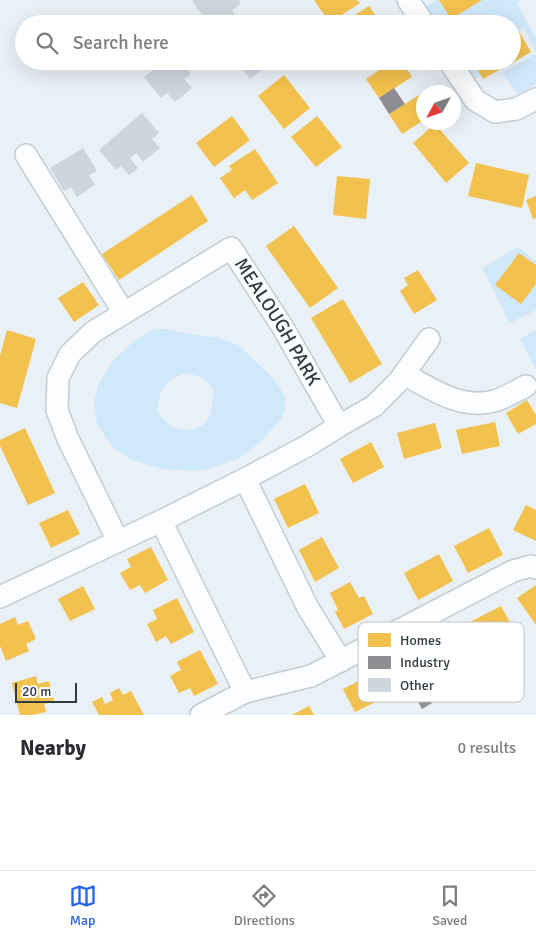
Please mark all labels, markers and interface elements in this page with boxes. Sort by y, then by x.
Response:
search box [15,15,521,70]
icon: search [33,29,61,57]
text: Search here [73,31,169,55]
north arrow [416,85,461,130]
street label: MEALOUGH PARK [229,254,326,390]
legend [358,622,524,702]
text: Homes [400,632,441,649]
text: Industry [400,654,450,671]
text: Other [400,677,435,694]
scale bar [15,680,78,703]
text: 20 m [22,683,51,700]
text: Nearby [20,735,86,761]
text: 0 results [457,738,516,758]
tab: Map [69,882,97,929]
tab: Directions [234,882,295,929]
tab: Saved [432,882,467,929]

